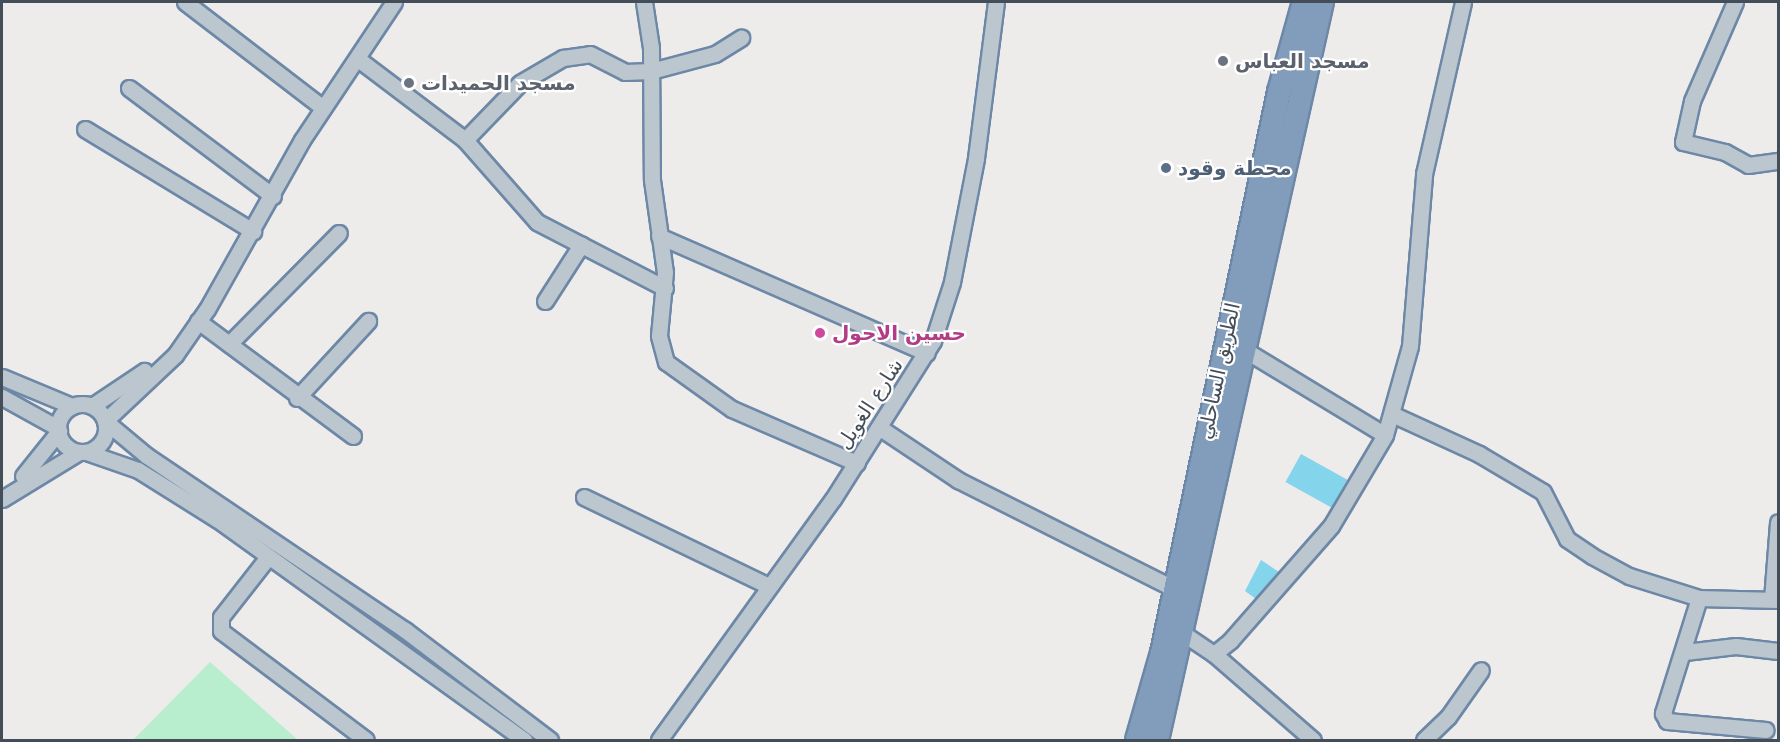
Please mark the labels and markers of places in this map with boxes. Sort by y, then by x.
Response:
place label: مسجد العباس [1235,49,1370,73]
marker: مسجد العباس [1216,54,1230,68]
place label: مسجد الحميدات [421,71,576,95]
marker: مسجد الحميدات [402,76,416,90]
place label: محطة وقود [1178,156,1292,180]
marker: محطة وقود [1159,161,1173,175]
place label: حسين الاحول [832,321,966,345]
marker: حسين الاحول [813,326,827,340]

